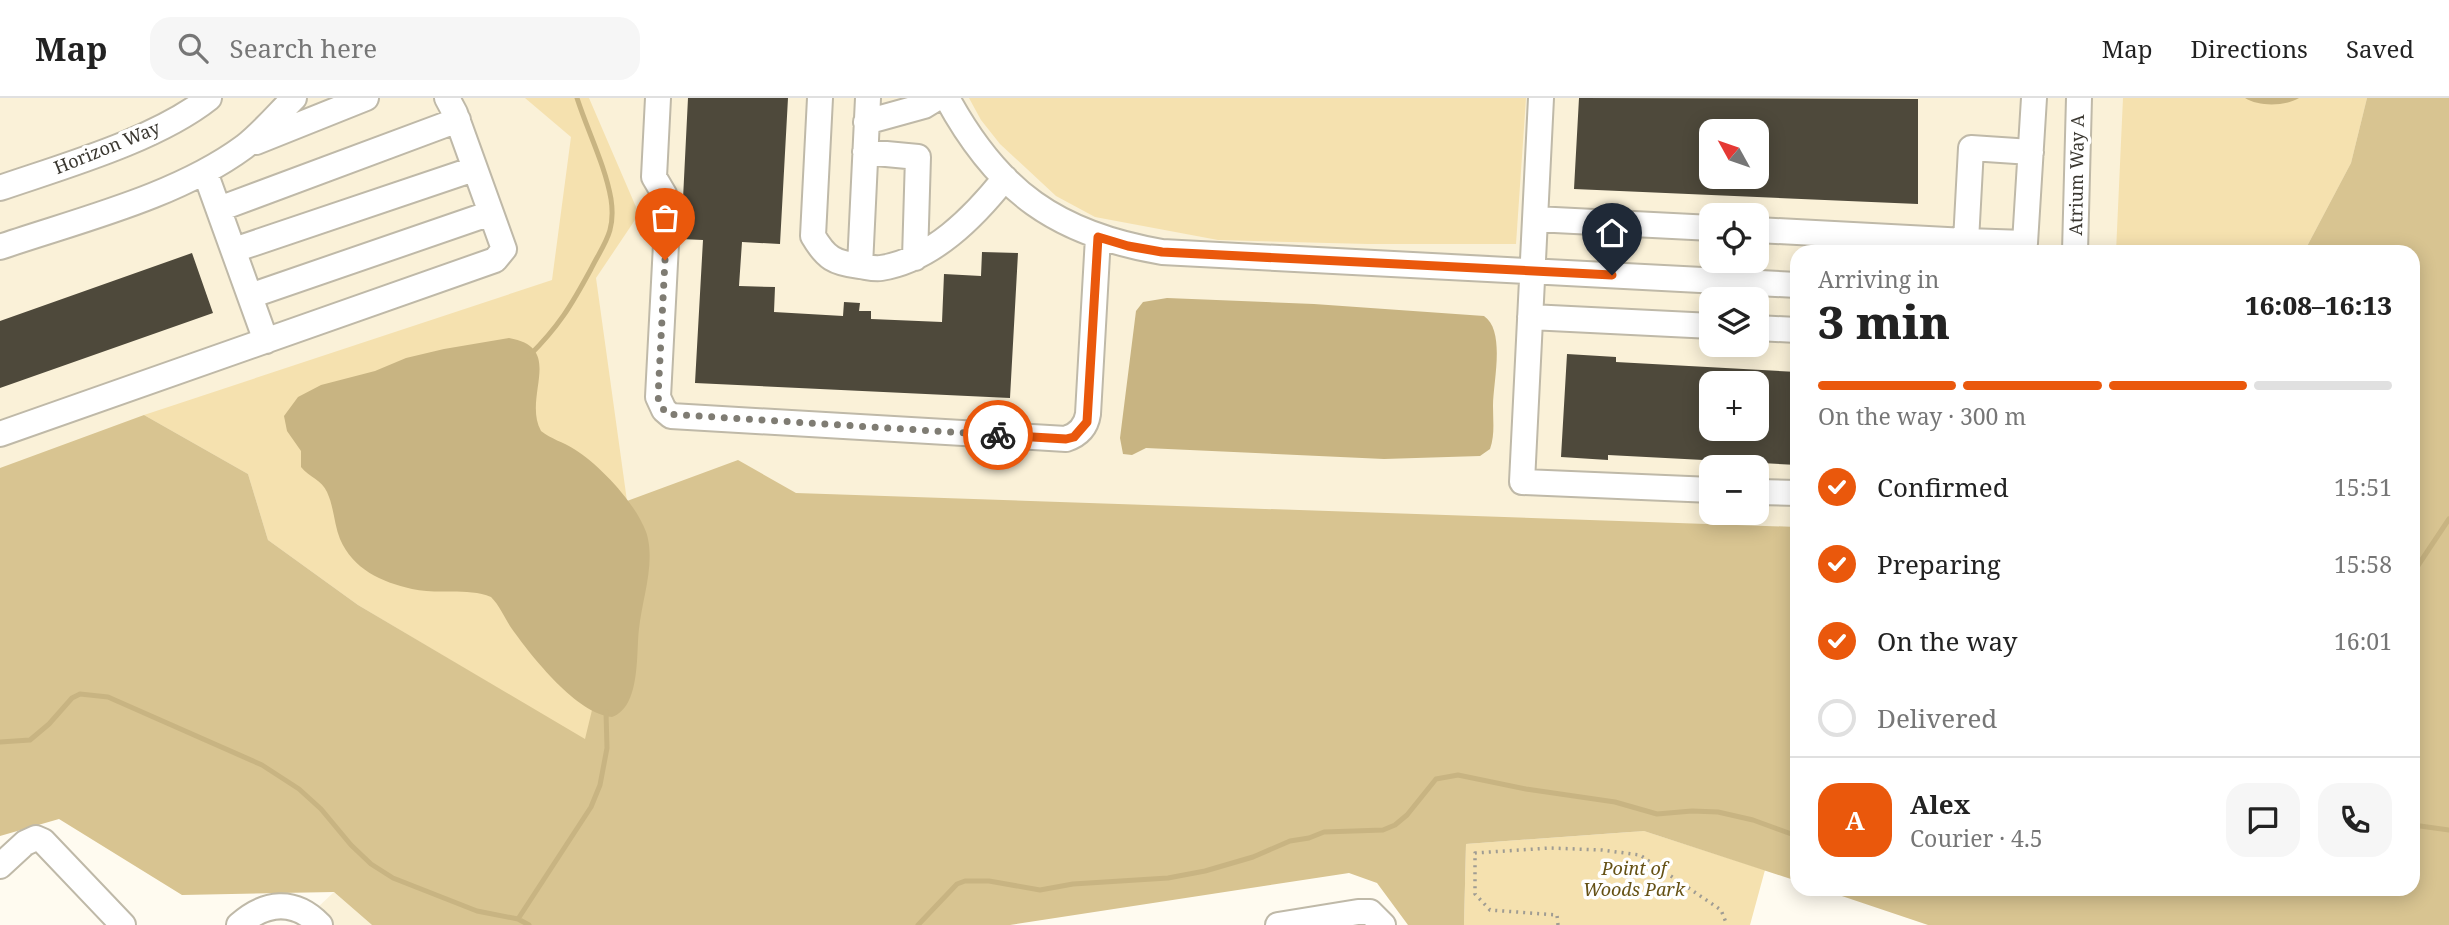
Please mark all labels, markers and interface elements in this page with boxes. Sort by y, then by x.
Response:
search box [150,17,640,80]
text: Map [35,26,108,71]
icon: search [174,29,212,67]
text: Search here [230,30,377,66]
text: Map [2102,32,2153,65]
text: Directions [2191,32,2308,65]
text: Saved [2346,32,2414,65]
street label: Atrium Way A [2063,114,2089,236]
street label: Horizon Way [50,115,164,179]
north arrow [1699,119,1769,189]
map controls [1699,119,1769,525]
pin [635,188,695,260]
icon: bag [646,199,684,237]
pin [1582,203,1642,275]
button: locate [1699,203,1769,273]
icon: home [1593,214,1631,252]
text: Arriving in [1818,263,1939,295]
button: layers [1699,287,1769,357]
text: 16:08–16:13 [2245,287,2392,323]
text: 3 min [1818,290,1950,352]
button: + [1699,371,1769,441]
courier [963,400,1033,470]
text: On the way · 300 m [1818,400,2026,432]
icon: bike [979,416,1017,454]
button: − [1699,455,1769,525]
icon: check [1818,468,1856,506]
text: Confirmed [1877,469,2009,505]
text: 15:51 [2334,471,2392,503]
icon: check [1818,545,1856,583]
text: Preparing [1877,546,2001,582]
text: 15:58 [2334,548,2392,580]
icon: check [1818,622,1856,660]
text: On the way [1877,623,2017,659]
text: 16:01 [2334,625,2392,657]
text: Delivered [1877,700,1997,736]
button: chat [2226,783,2300,857]
button: phone [2318,783,2392,857]
text: Alex [1910,786,1970,822]
text: A [1845,802,1865,838]
text: Courier · 4.5 [1910,822,2043,854]
park label: Point of Woods Park [1583,856,1686,901]

